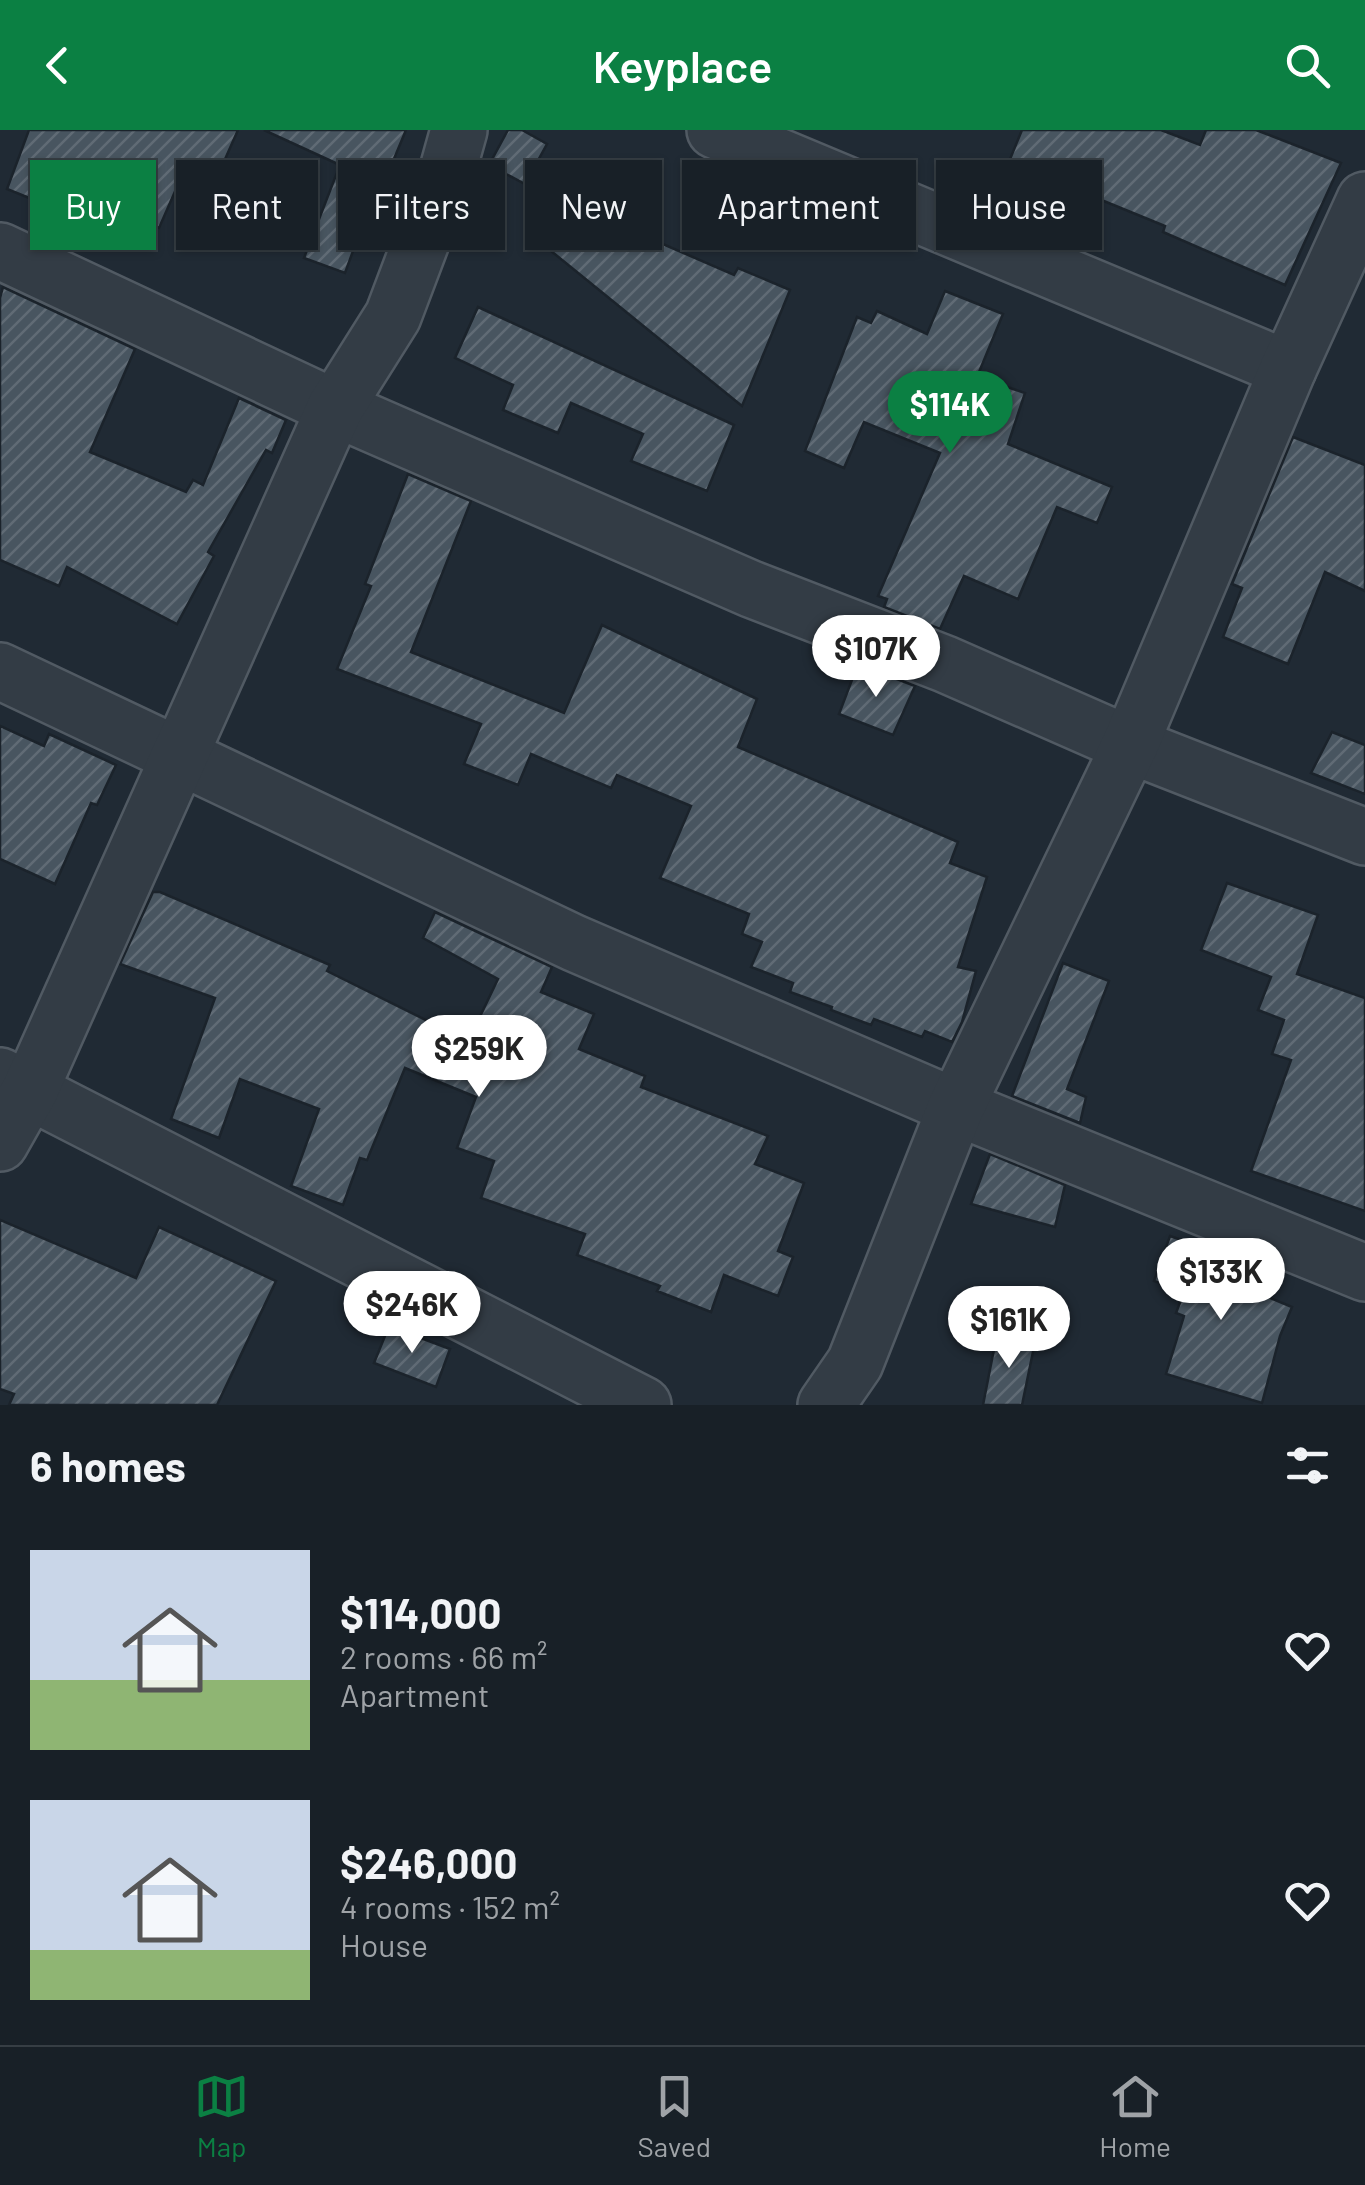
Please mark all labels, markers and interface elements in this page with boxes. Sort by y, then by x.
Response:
icon: back [30,38,85,93]
text: Keyplace [593,38,772,92]
icon: search [1280,38,1335,93]
chip: Buy [30,160,156,250]
chip: Rent [176,160,318,250]
chip: Filters [338,160,505,250]
chip: New [525,160,662,250]
chip: Apartment [682,160,916,250]
chip: House [936,160,1102,250]
pin: $114K [880,371,1020,456]
text: $114K [910,384,990,422]
pin: $107K [806,615,946,700]
text: $107K [834,628,918,666]
pin: $259K [409,1015,549,1100]
text: $259K [434,1028,524,1066]
pin: $133K [1151,1238,1291,1323]
text: $133K [1179,1251,1263,1289]
pin: $246K [342,1271,482,1356]
text: $246K [366,1284,458,1322]
pin: $161K [939,1286,1079,1371]
text: $161K [970,1299,1048,1337]
icon: filters [1280,1438,1335,1493]
text: 6 homes [30,1440,186,1490]
text: $114,000 [340,1587,501,1637]
icon: home [110,1590,230,1710]
icon: heart [1280,1623,1335,1678]
text: 2 rooms · 66 m² [340,1637,548,1675]
text: Apartment [340,1675,489,1713]
text: $246,000 [340,1837,517,1887]
icon: home [110,1840,230,1960]
icon: heart [1280,1873,1335,1928]
text: 4 rooms · 152 m² [340,1887,560,1925]
text: House [340,1925,428,1963]
tab: Map [194,2069,249,2163]
tab: Saved [638,2069,711,2163]
tab: Home [1099,2069,1171,2163]

